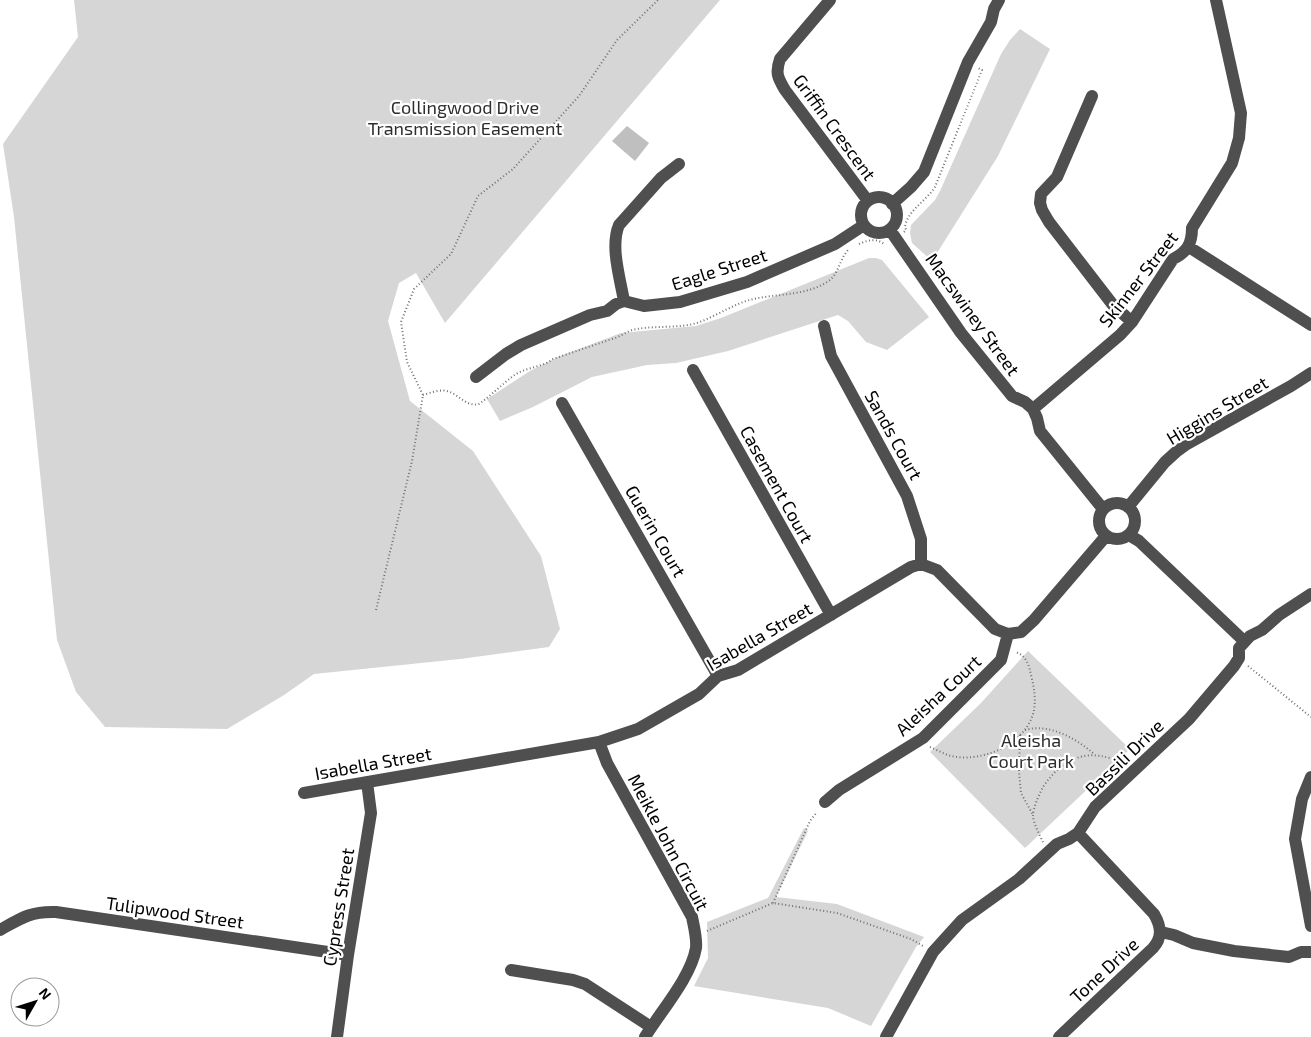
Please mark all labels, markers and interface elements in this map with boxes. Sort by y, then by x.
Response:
street label: Griffin Crescent [789,70,881,184]
park label: Collingwood Drive Transmission Easement [368,96,562,139]
street label: Skinner Street [1094,227,1182,331]
street label: Eagle Street [668,243,770,295]
street label: Macswiney Street [921,248,1025,380]
street label: Higgins Street [1162,371,1272,449]
street label: Sands Court [860,386,928,484]
street label: Casement Court [736,422,818,547]
street label: Guerin Court [621,481,691,581]
street label: Isabella Street [702,597,816,675]
street label: Aleisha Court [891,650,985,740]
street label: Bassili Drive [1080,714,1168,800]
park label: Aleisha Court Park [988,729,1074,772]
street label: Isabella Street [313,742,433,784]
street label: Meikle John Circuit [624,770,714,914]
street label: Cypress Street [318,846,358,968]
street label: Tulipwood Street [105,891,245,933]
street label: Tone Drive [1065,933,1143,1007]
north arrow [10,977,60,1027]
text: N [36,984,55,1003]

